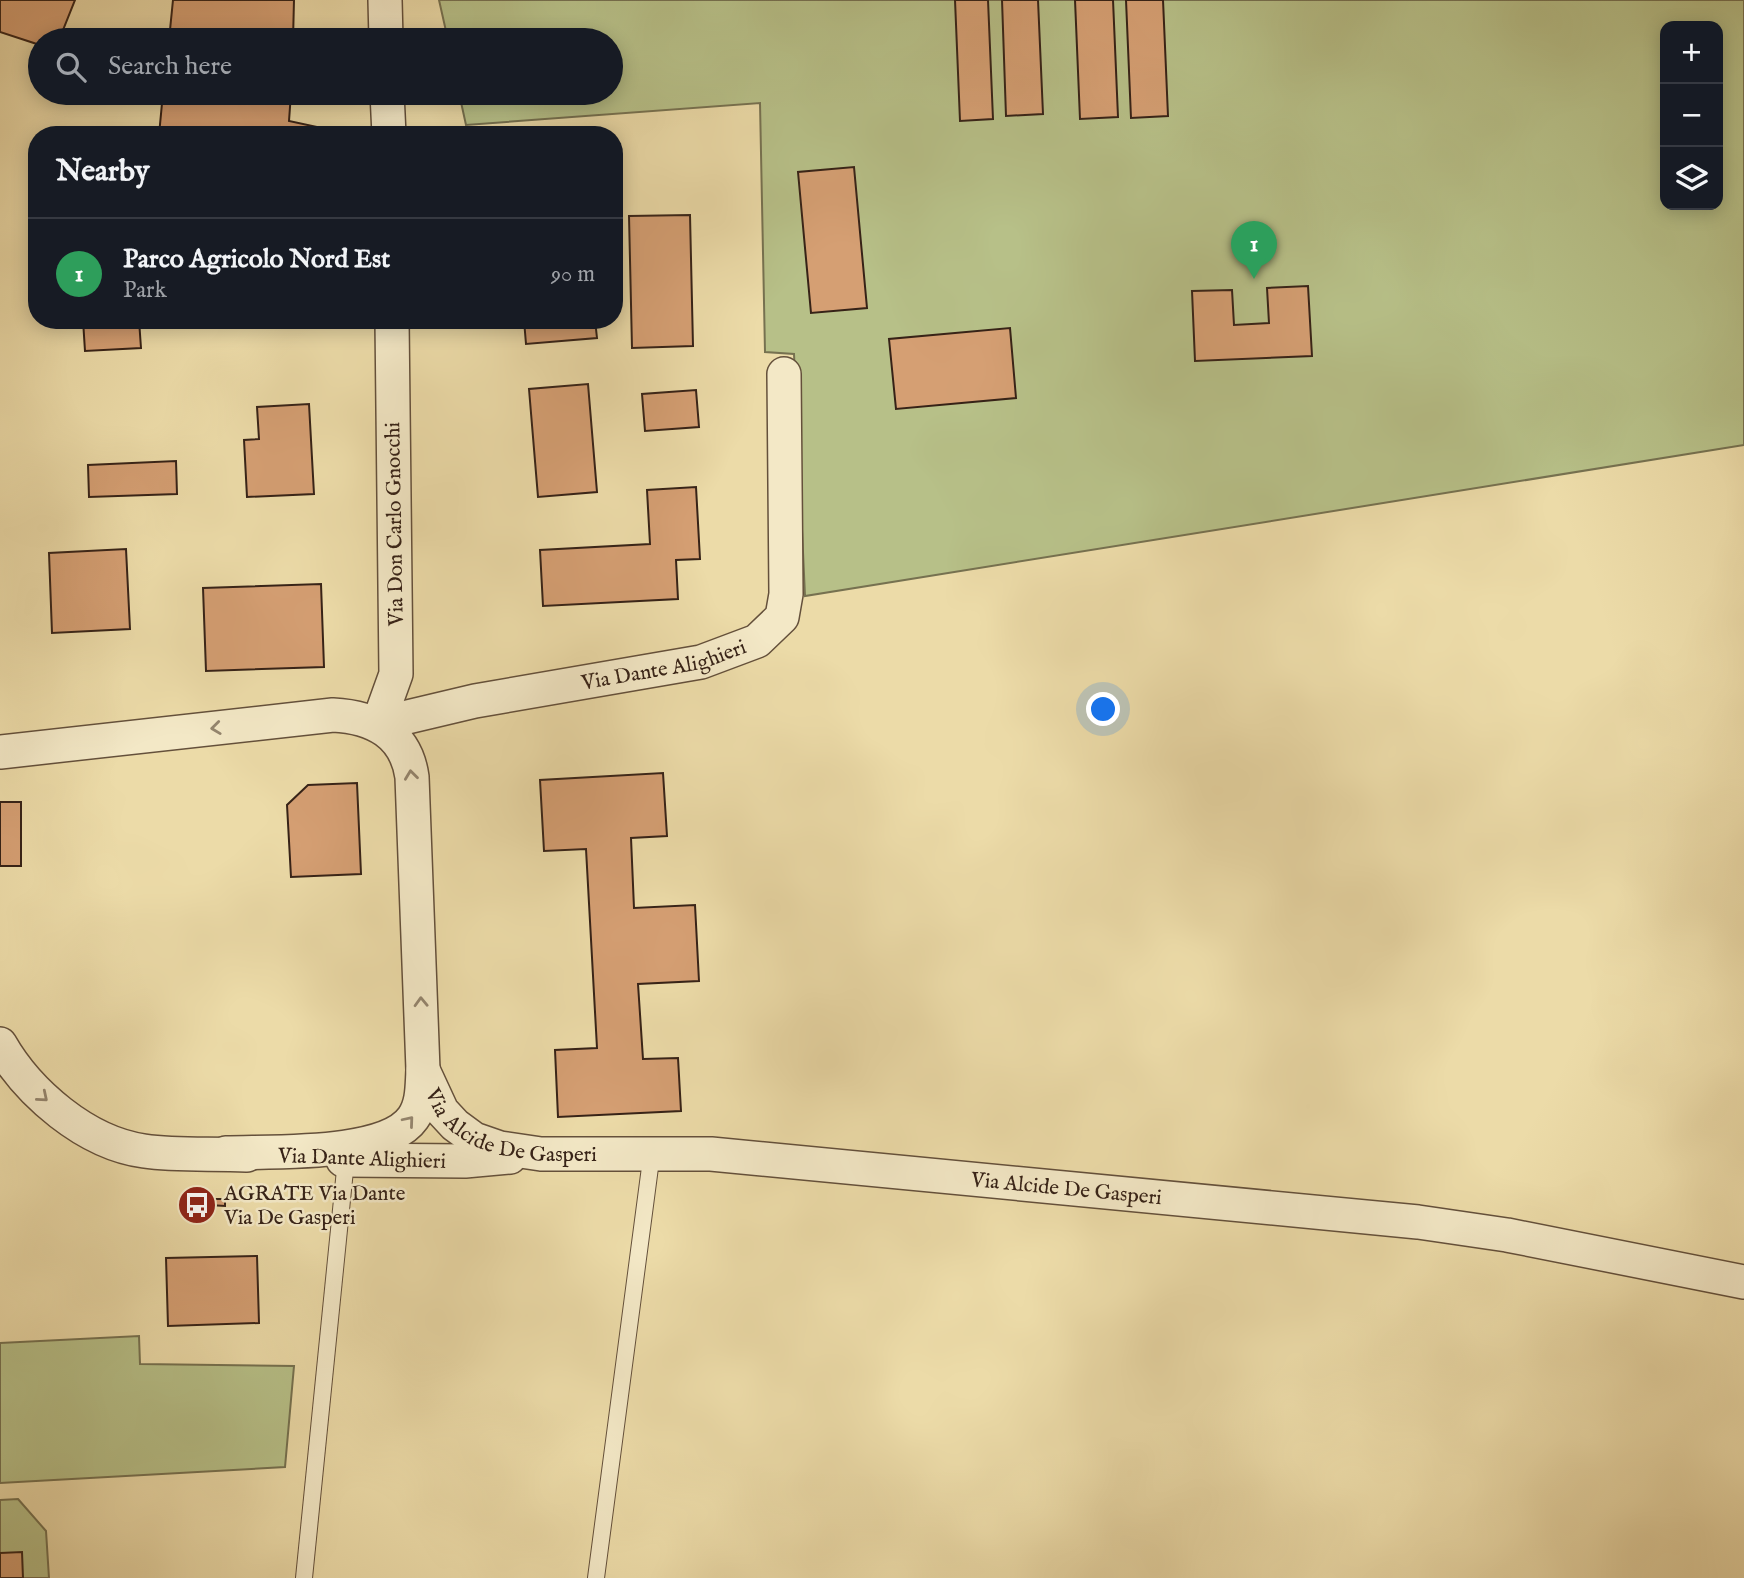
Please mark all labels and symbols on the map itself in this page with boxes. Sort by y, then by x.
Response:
pin: 1 [1231,221,1277,279]
street label: Via Don Carlo Gnocchi [380,422,411,627]
street label: Via Dante Alighieri [579,634,750,698]
your location [1086,692,1120,726]
one-way arrow [210,720,222,735]
one-way arrow [404,769,419,781]
one-way arrow [413,996,428,1007]
street label: Via Alcide De Gasperi [418,1083,597,1170]
one-way arrow [35,1089,48,1101]
one-way arrow [401,1116,413,1129]
street label: Via Dante Alighieri [276,1143,446,1176]
street label: Via Alcide De Gasperi [969,1167,1163,1212]
place label: AGRATE Via Dante Via De Gasperi [223,1181,406,1232]
bus stop icon: AGRATE Via Dante Via De Gasperi [176,1184,218,1226]

